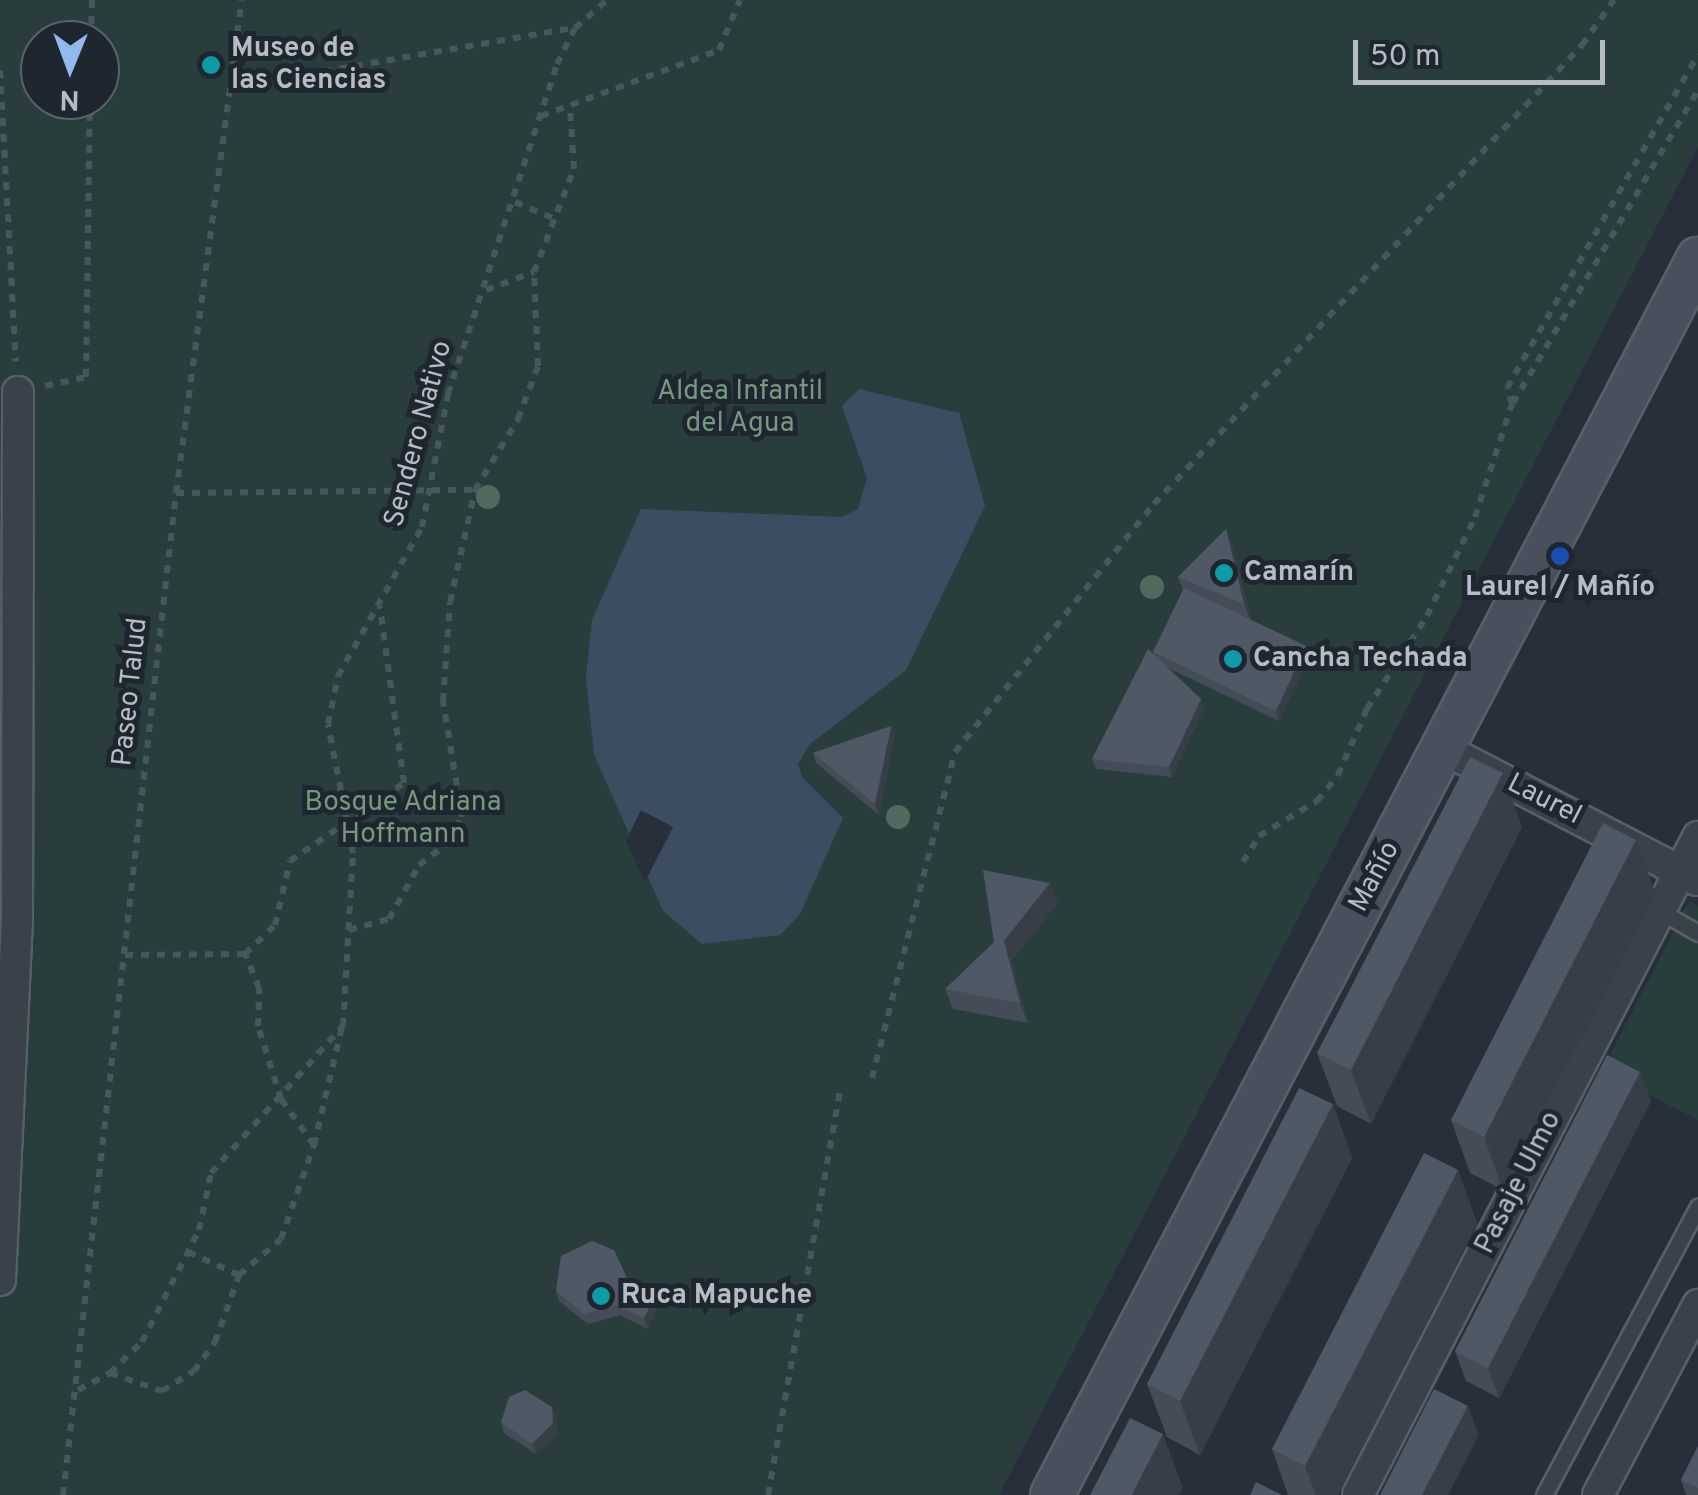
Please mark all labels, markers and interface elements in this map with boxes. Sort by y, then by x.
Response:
north arrow [20,20,120,120]
scale bar [1358,20,1610,82]
place label: Museo de las Ciencias [231,32,386,98]
text: 50 m [1370,39,1440,76]
marker: Museo de las Ciencias [200,54,222,76]
text: N [59,80,80,116]
street label: Sendero Nativo [378,337,460,531]
park label: Aldea Infantil del Agua [657,375,823,441]
marker: Laurel / Mañío [1549,545,1571,567]
place label: Camarín [1244,556,1354,590]
marker: Camarín [1213,562,1235,584]
place label: Laurel / Mañío [1465,571,1655,605]
street label: Paseo Talud [106,615,156,769]
place label: Cancha Techada [1253,642,1467,676]
marker: Cancha Techada [1222,648,1244,670]
street label: Laurel [1501,767,1587,833]
park label: Bosque Adriana Hoffmann [304,786,502,852]
street label: Mañío [1342,836,1408,918]
street label: Pasaje Ulmo [1469,1106,1569,1260]
place label: Ruca Mapuche [621,1279,812,1313]
marker: Ruca Mapuche [590,1285,612,1307]

